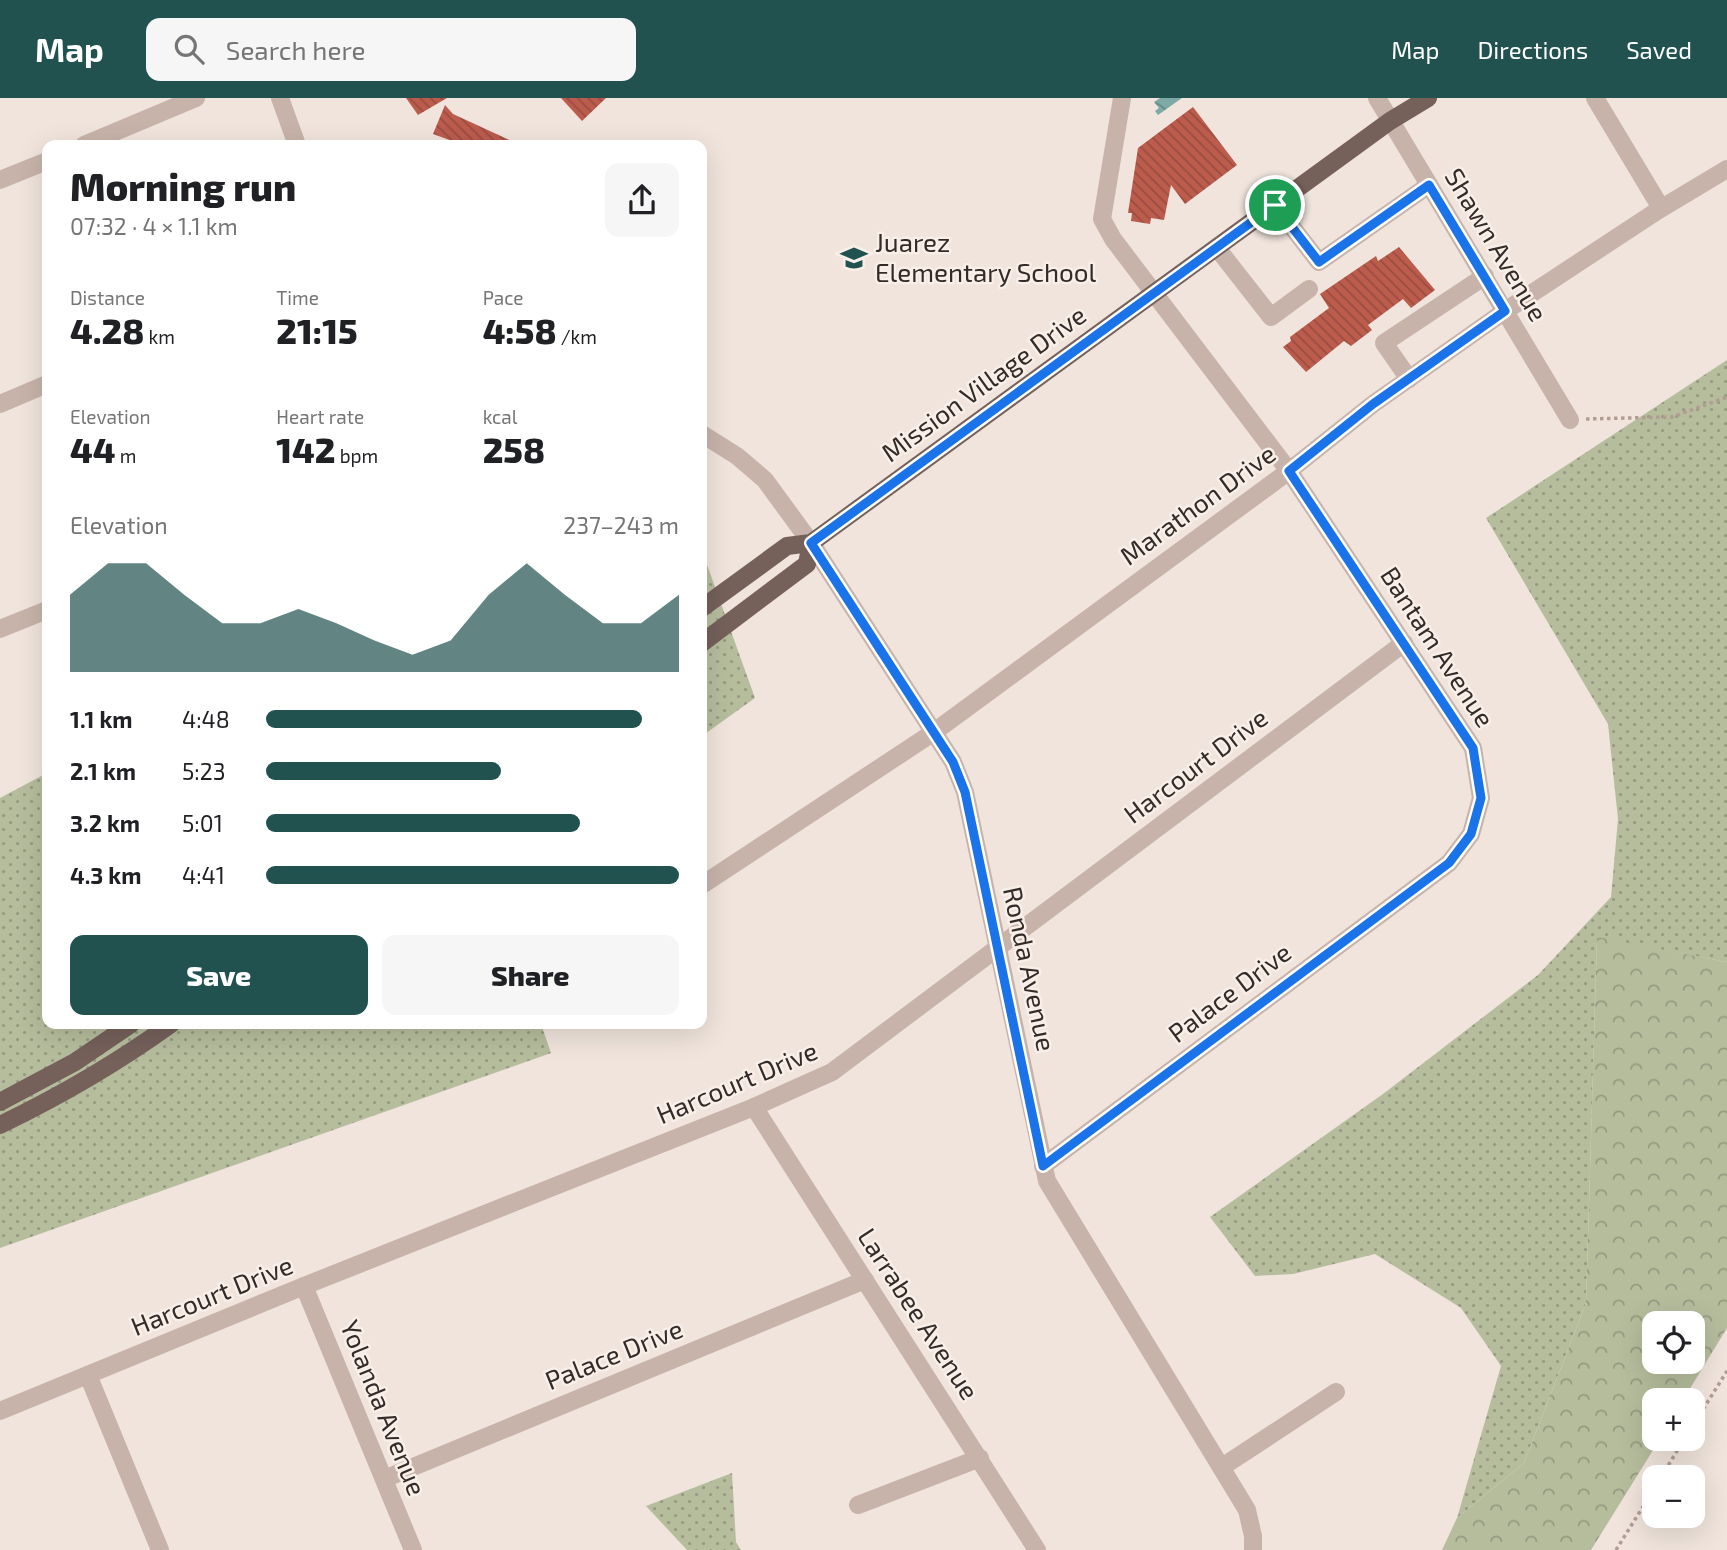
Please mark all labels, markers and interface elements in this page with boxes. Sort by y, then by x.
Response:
search box [146,18,636,81]
text: Map [35,29,104,69]
icon: search [170,30,208,68]
text: Search here [226,34,365,65]
text: Map [1391,35,1439,64]
text: Directions [1477,35,1588,64]
text: Saved [1626,35,1692,64]
street label: Shawn Avenue [1440,162,1555,326]
text: Morning run [70,163,296,209]
button: share [605,163,679,237]
pin [1245,175,1305,235]
icon: arrive [1256,186,1294,224]
text: 07:32 · 4 × 1.1 km [70,212,238,240]
place label: Juarez Elementary School [875,226,1097,287]
school or university icon: Juarez Elementary School [839,243,869,273]
text: Distance [70,286,145,309]
text: Time [276,286,319,309]
text: Pace [483,286,524,309]
street label: Mission Village Drive [875,298,1091,467]
text: 4.28 [70,309,144,351]
text: 21:15 [276,309,358,351]
text: 4:58 [483,309,557,351]
text: km [144,325,175,348]
text: /km [557,325,597,348]
text: Elevation [70,405,151,428]
text: Heart rate [276,405,364,428]
text: kcal [483,405,517,428]
text: 44 [70,428,115,470]
text: 142 [276,428,336,470]
text: 258 [483,428,545,470]
street label: Marathon Drive [1114,437,1281,570]
text: m [115,444,136,467]
text: bpm [336,444,378,467]
text: Elevation [70,511,168,539]
text: 237–243 m [563,511,679,539]
street label: Bantam Avenue [1375,560,1502,732]
street label: Harcourt Drive [1117,701,1273,829]
text: 1.1 km [70,705,133,733]
text: 4:48 [182,705,230,733]
text: 2.1 km [70,757,136,785]
text: 5:23 [182,757,225,785]
text: 3.2 km [70,809,140,837]
text: 5:01 [182,809,223,837]
text: 4.3 km [70,861,141,889]
text: 4:41 [182,861,225,889]
street label: Ronda Avenue [998,884,1063,1054]
button: Save [70,935,368,1015]
button: Share [382,935,679,1015]
street label: Palace Drive [1162,936,1297,1048]
street label: Harcourt Drive [651,1034,821,1129]
street label: Larrabee Avenue [852,1222,986,1405]
street label: Harcourt Drive [126,1248,297,1341]
map controls [1642,1311,1705,1528]
button: locate [1642,1311,1705,1374]
street label: Palace Drive [540,1312,687,1395]
street label: Yolanda Avenue [335,1315,434,1500]
button: + [1642,1388,1705,1451]
button: − [1642,1465,1705,1528]

